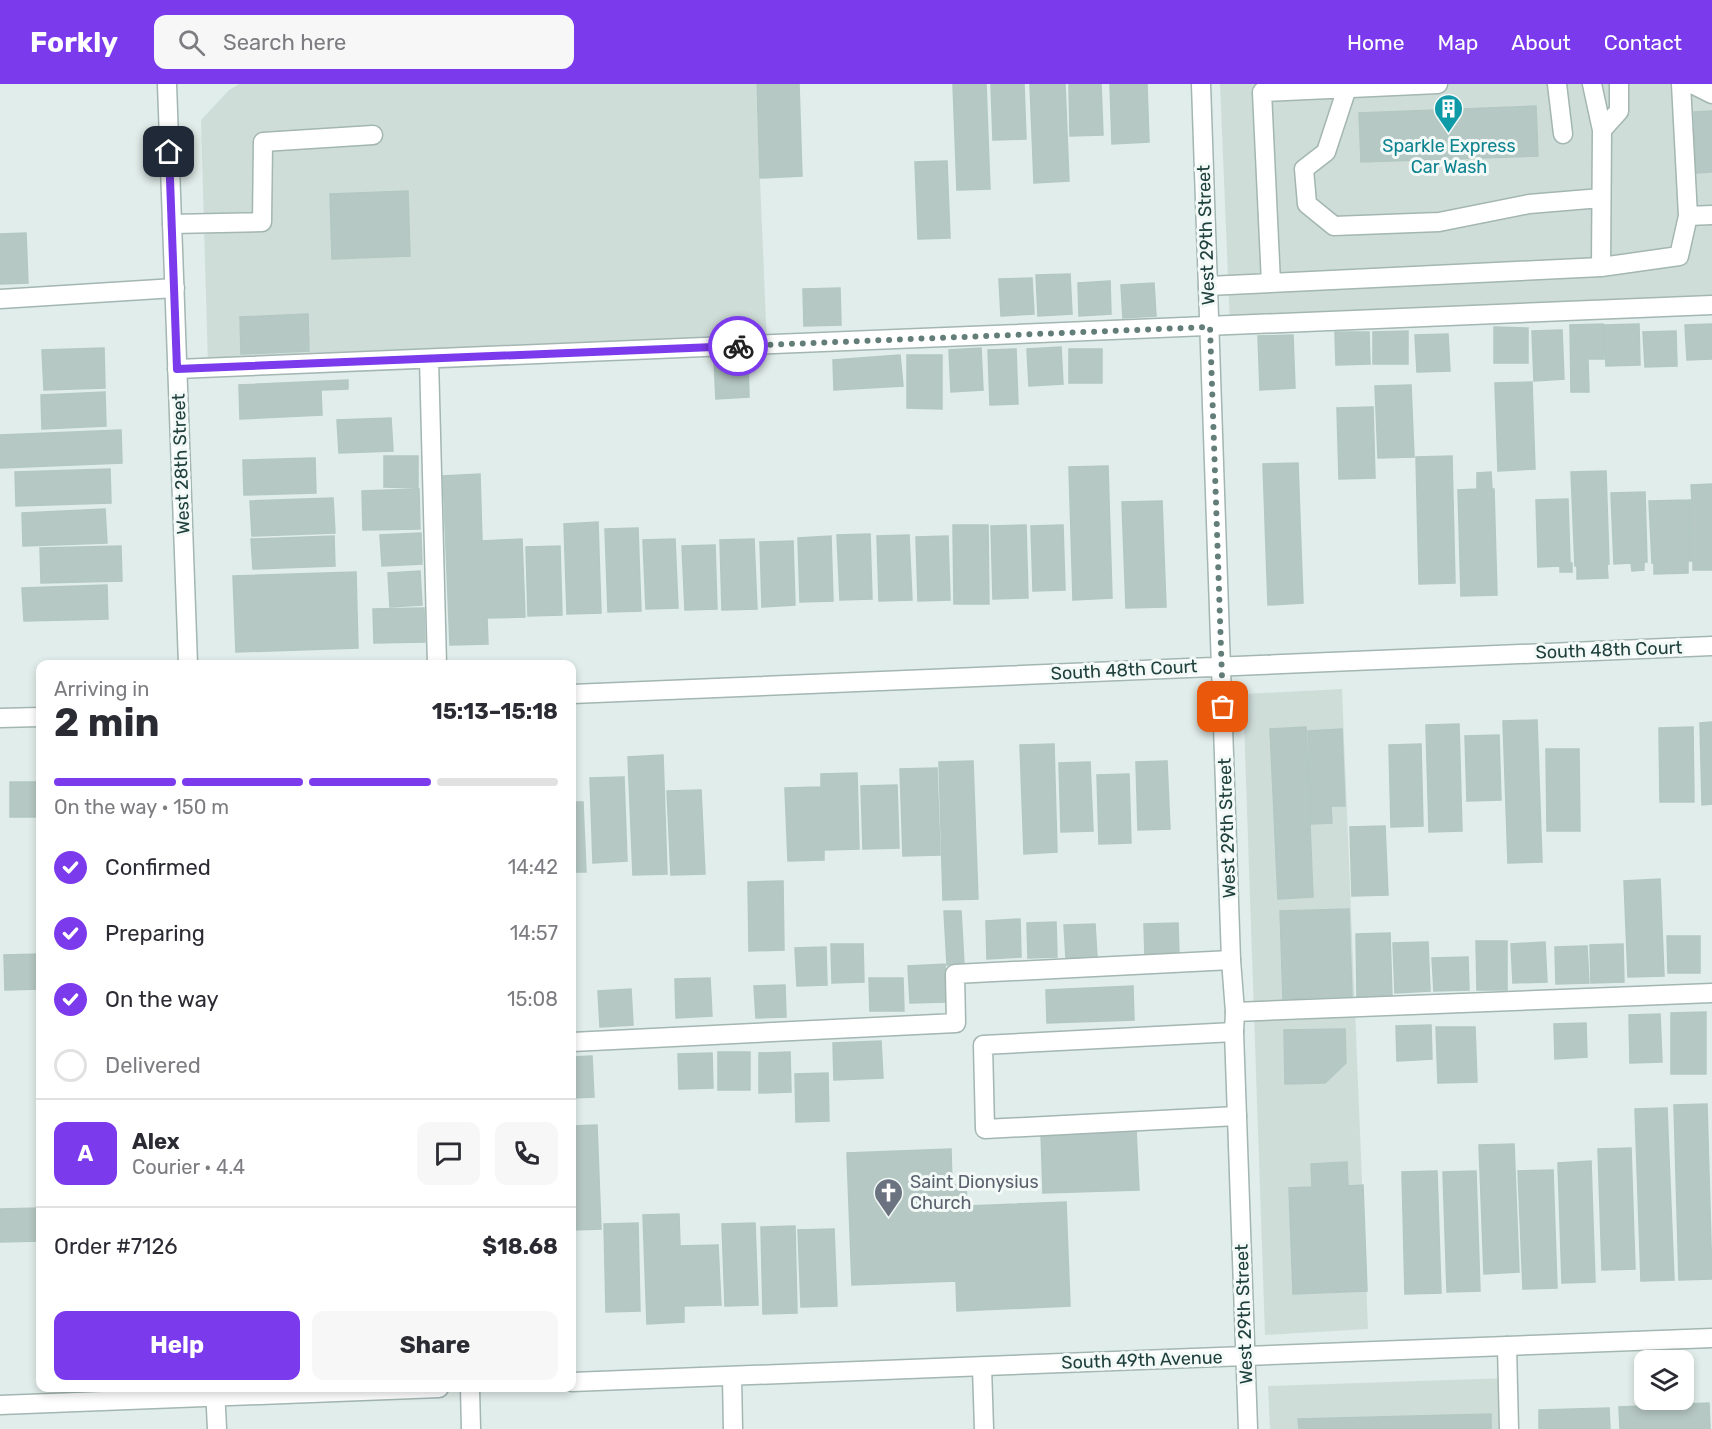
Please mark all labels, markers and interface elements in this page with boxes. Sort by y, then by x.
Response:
search box [154,15,574,69]
text: Forkly [30,26,118,59]
icon: search [175,26,208,59]
text: Search here [223,29,346,56]
text: Home [1347,30,1404,55]
text: Map [1437,30,1478,55]
text: About [1511,30,1571,55]
text: Contact [1604,30,1682,55]
building icon: Sparkle Express Car Wash [1433,93,1465,135]
pin [143,126,194,177]
icon: home [152,135,185,168]
place label: Sparkle Express Car Wash [1382,135,1516,178]
street label: West 29th Street [1193,164,1219,306]
courier [708,316,768,376]
icon: bike [722,330,755,363]
street label: West 28th Street [168,393,194,535]
street label: South 48th Court [1535,636,1683,664]
street label: South 48th Court [1050,655,1198,685]
text: Arriving in [54,677,149,701]
pin [1197,681,1248,732]
icon: bag [1206,690,1239,723]
text: 15:13–15:18 [432,698,558,725]
text: 2 min [54,700,160,746]
street label: West 29th Street [1214,757,1240,899]
text: On the way · 150 m [54,795,229,819]
icon: check [54,851,87,884]
text: Confirmed [105,854,211,881]
text: 14:42 [508,855,558,879]
icon: check [54,917,87,950]
text: Preparing [105,920,205,947]
text: 14:57 [510,921,558,945]
icon: check [54,983,87,1016]
text: On the way [105,986,219,1013]
text: 15:08 [507,987,558,1011]
text: Delivered [105,1052,201,1079]
button: chat [417,1122,480,1185]
button: phone [495,1122,558,1185]
text: Alex [132,1128,180,1155]
text: A [78,1140,93,1167]
text: Courier · 4.4 [132,1155,245,1179]
place label: Saint Dionysius Church [910,1171,1039,1214]
church icon: Saint Dionysius Church [873,1176,905,1218]
text: Order #7126 [54,1233,178,1260]
text: $18.68 [482,1233,558,1260]
street label: West 29th Street [1231,1243,1257,1385]
button: Help [54,1311,300,1380]
button: Share [312,1311,558,1380]
street label: South 49th Avenue [1061,1346,1223,1374]
map controls [1634,1350,1694,1410]
button: layers [1634,1350,1694,1410]

